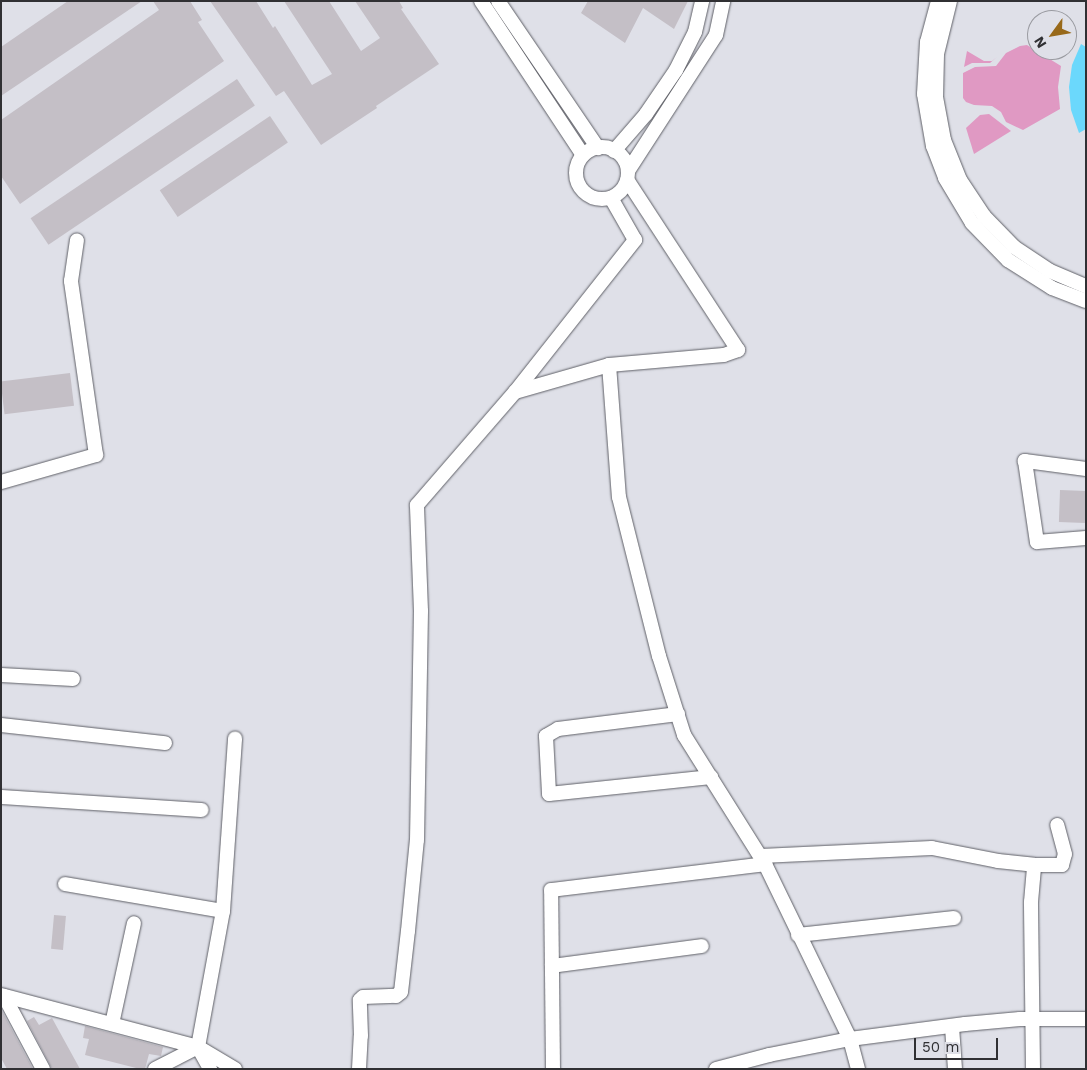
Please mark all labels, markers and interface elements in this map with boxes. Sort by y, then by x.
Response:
north arrow [1027,10,1077,60]
text: N [1031,34,1050,51]
scale bar [917,1028,1001,1060]
text: 50 m [922,1038,959,1056]

